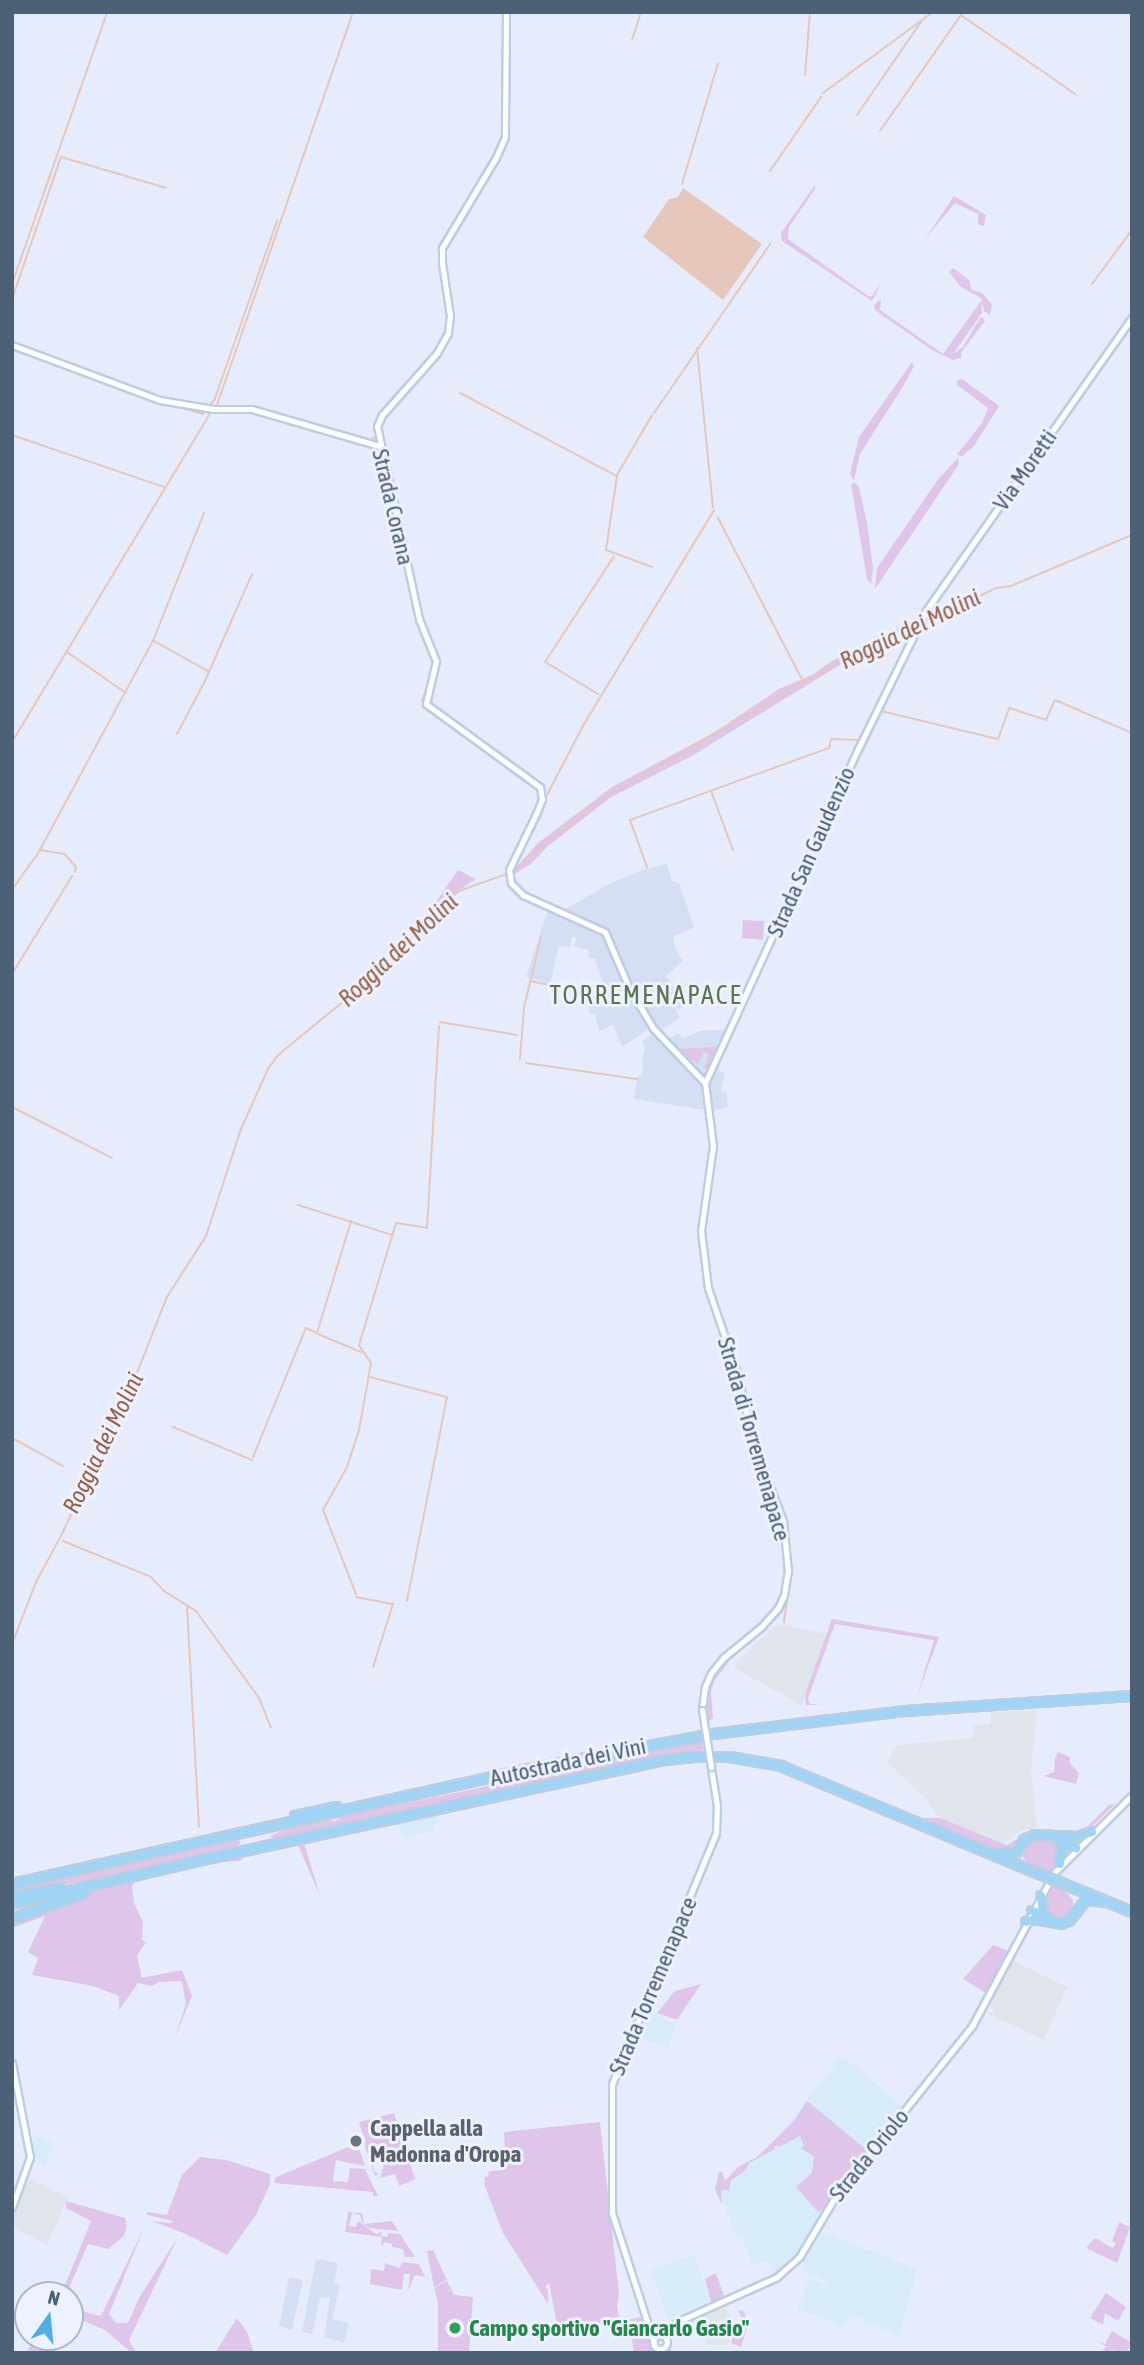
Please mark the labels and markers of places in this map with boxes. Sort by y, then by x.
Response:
place label: Cappella alla Madonna d'Oropa [370,2114,521,2168]
marker: Cappella alla Madonna d'Oropa [348,2133,364,2149]
place label: Campo sportivo "Giancarlo Gasio" [469,2314,749,2342]
marker: Campo sportivo "Giancarlo Gasio" [447,2320,463,2336]

